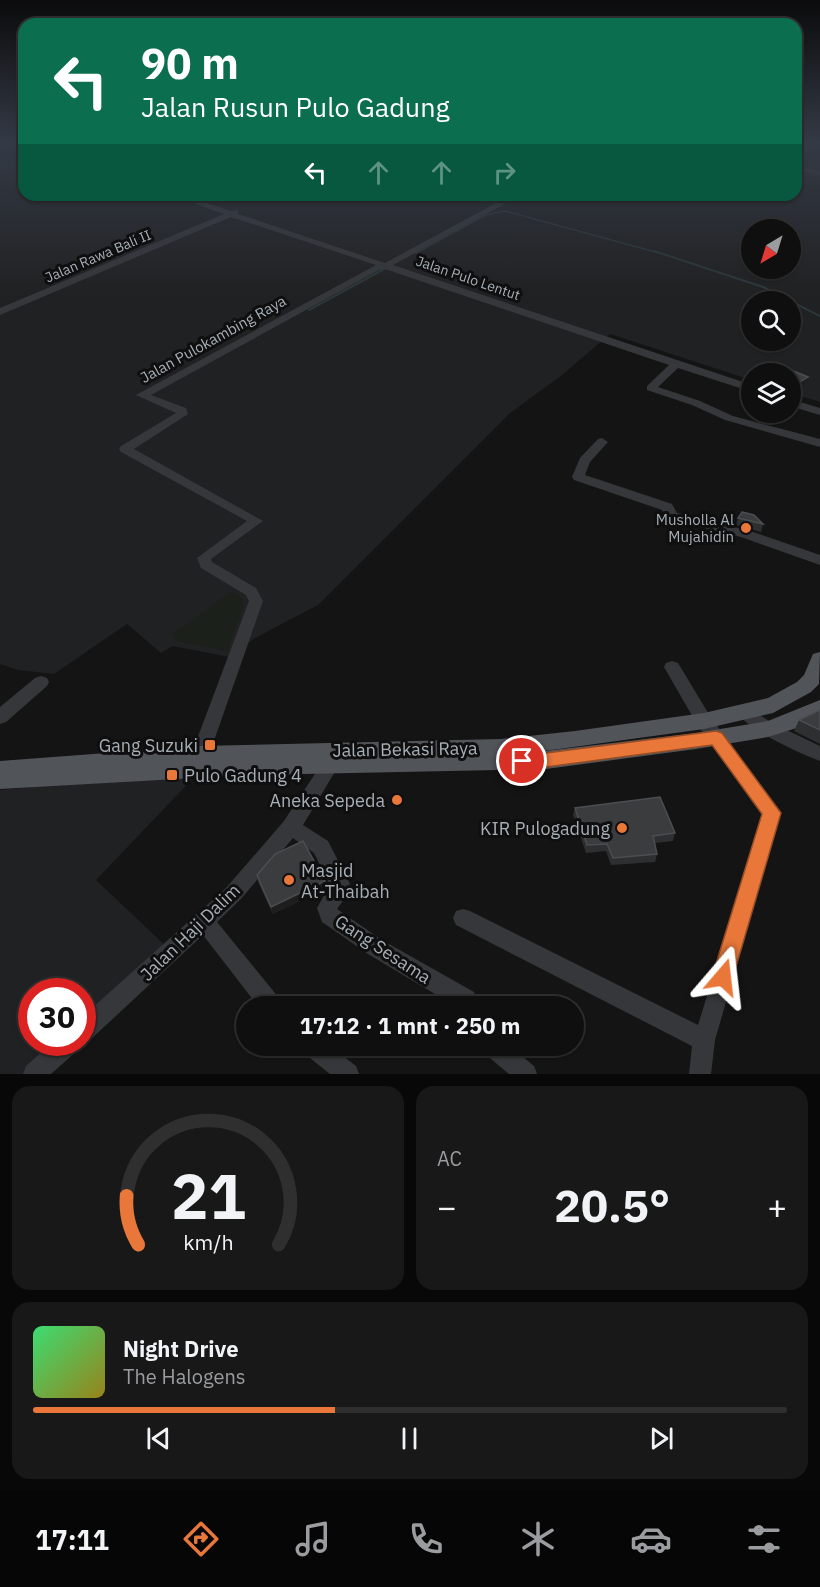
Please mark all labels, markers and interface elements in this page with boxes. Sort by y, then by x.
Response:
text: 90 m [141,36,239,91]
icon: left [42,42,120,120]
text: Jalan Rusun Pulo Gadung [141,89,450,124]
icon: left [299,156,332,189]
icon: ahead [362,156,395,189]
icon: ahead [425,156,458,189]
icon: right [488,156,521,189]
north arrow [741,219,801,279]
map controls [741,219,801,423]
street label: Jalan Rawa Bali II [42,226,154,286]
street label: Jalan Pulo Lentut [414,252,522,304]
street label: Jalan Pulokambing Raya [137,291,289,387]
button: search [741,291,801,351]
button: layers [741,363,801,423]
place label: Musholla Al Mujahidin [656,510,734,546]
marker: Musholla Al Mujahidin [739,521,753,535]
place label: Gang Suzuki [99,734,198,757]
pin [496,735,547,786]
street label: Jalan Bekasi Raya [332,736,478,762]
marker: Gang Suzuki [203,738,217,752]
icon: arrive [505,744,538,777]
place label: Pulo Gadung 4 [184,764,302,787]
marker: Pulo Gadung 4 [165,768,179,782]
place label: Aneka Sepeda [269,789,385,812]
marker: Aneka Sepeda [390,793,404,807]
place label: KIR Pulogadung [480,817,610,840]
marker: KIR Pulogadung [615,821,629,835]
place label: Masjid At-Thaibah [301,859,390,903]
marker: Masjid At-Thaibah [282,873,296,887]
street label: Jalan Haji Dalim [135,879,245,985]
street label: Gang Sesama [331,909,436,989]
position arrow [691,945,755,1009]
speed limit sign: 30 [18,978,96,1056]
text: 17:12 · 1 mnt · 250 m [300,1011,520,1040]
text: AC [437,1145,462,1172]
text: 21 [171,1155,245,1236]
text: 20.5° [554,1176,670,1234]
text: − [437,1185,457,1228]
text: + [767,1185,787,1228]
text: km/h [183,1228,233,1256]
text: Night Drive [123,1334,239,1363]
text: The Halogens [123,1363,245,1390]
icon: previous [142,1422,175,1455]
icon: pause [393,1422,426,1455]
icon: next [645,1422,678,1455]
icon: directions [180,1518,222,1560]
icon: music [292,1518,334,1560]
icon: phone [405,1518,447,1560]
icon: climate [517,1518,559,1560]
icon: car [630,1518,672,1560]
icon: filters [743,1518,785,1560]
text: 17:11 [35,1522,109,1557]

